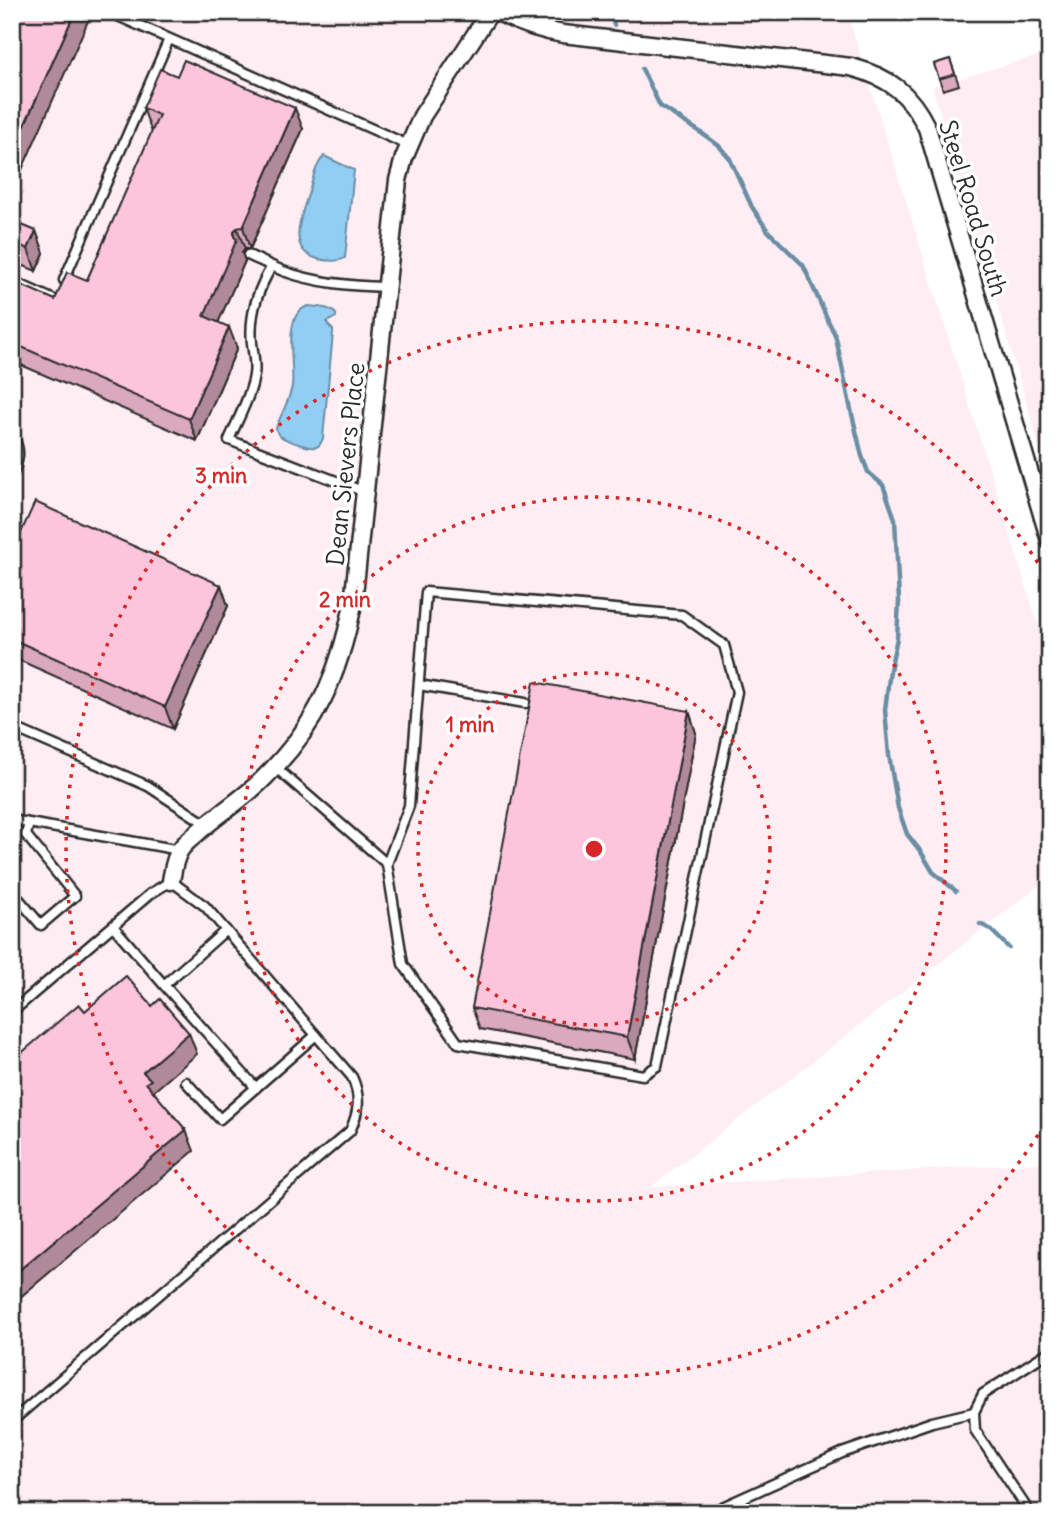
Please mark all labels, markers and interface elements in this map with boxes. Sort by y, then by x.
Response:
street label: Steel Road South [933,116,1015,300]
street label: Dean Sievers Place [319,361,371,567]
text: 3 min [195,462,247,489]
text: 2 min [319,586,371,613]
text: 1 min [446,711,494,738]
centre of rings [582,837,606,861]

